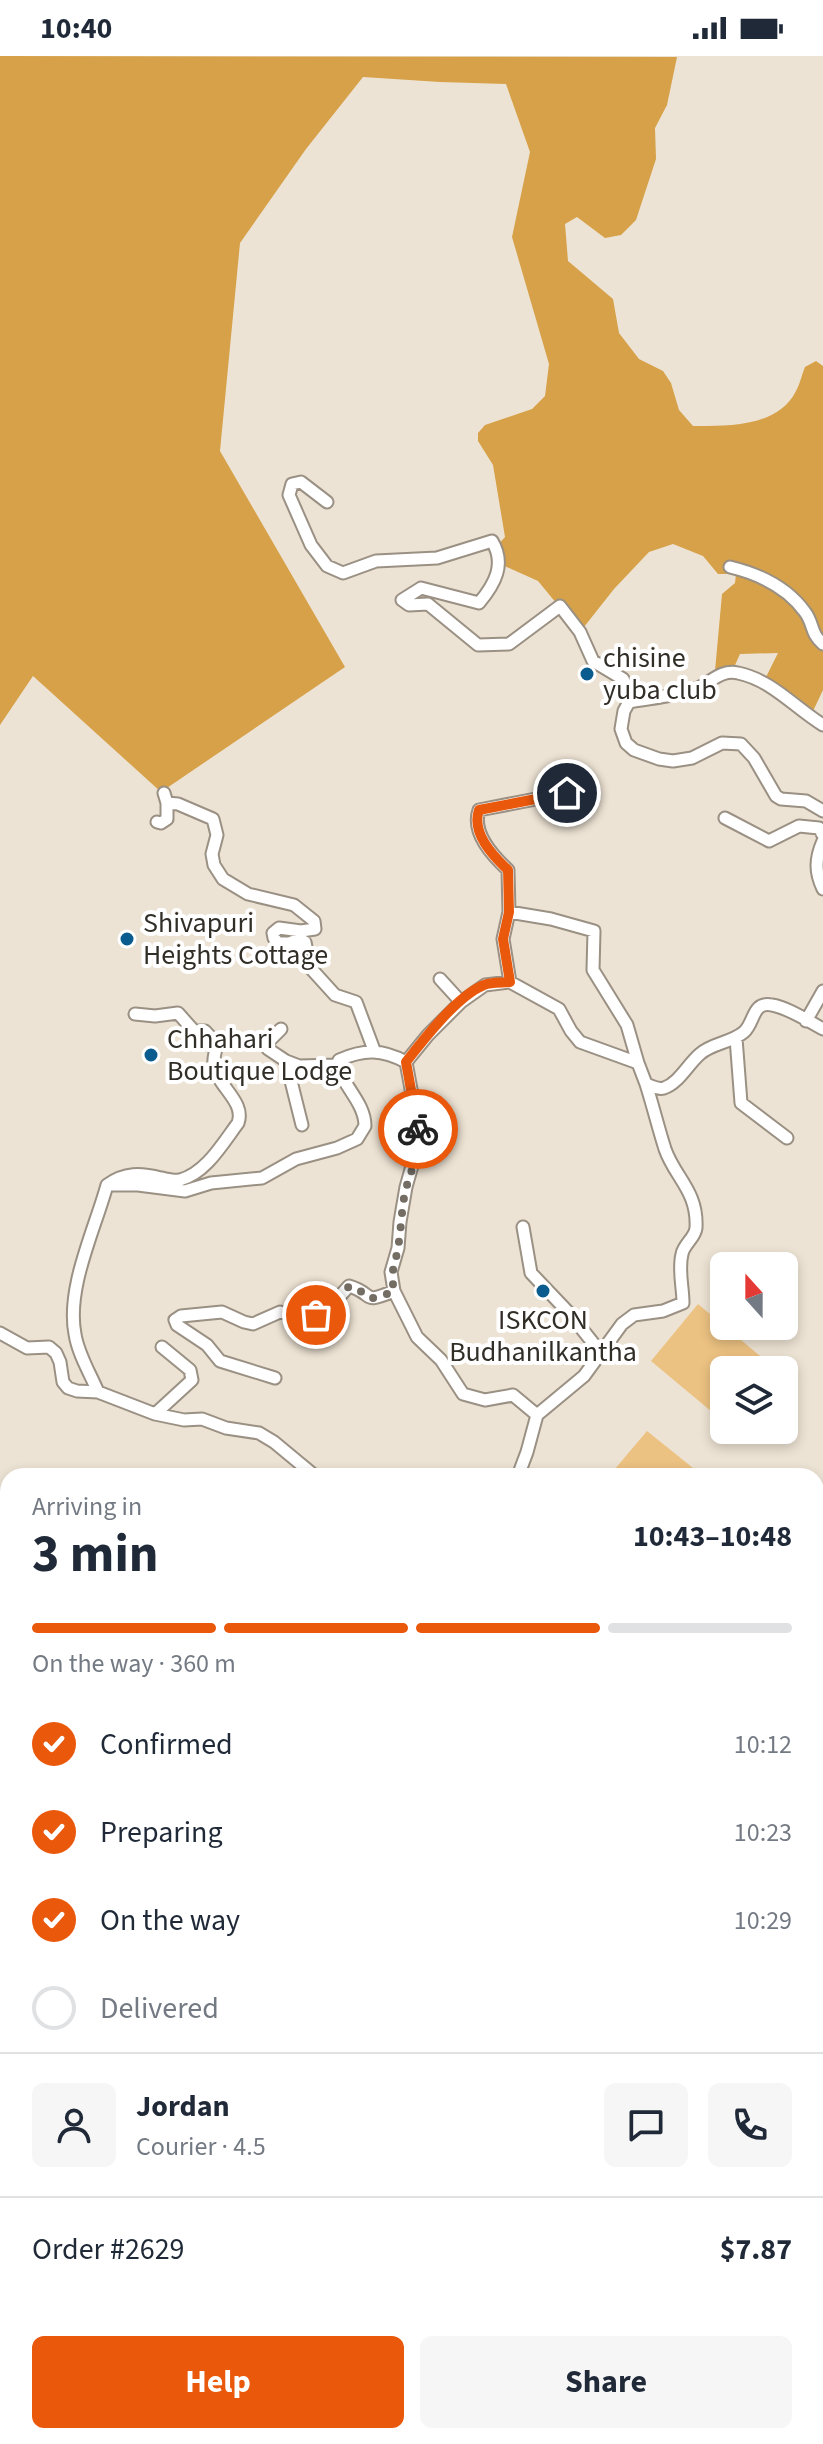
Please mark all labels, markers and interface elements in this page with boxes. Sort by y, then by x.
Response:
text: 10:40 [40,7,112,50]
place label: chisine yuba club [603,638,717,710]
marker: chisine yuba club [578,665,596,683]
pin [533,759,601,827]
icon: home [545,771,589,815]
place label: Shivapuri Heights Cottage [143,903,328,975]
marker: Shivapuri Heights Cottage [118,930,136,948]
place label: Chhahari Boutique Lodge [167,1019,352,1091]
marker: Chhahari Boutique Lodge [142,1046,160,1064]
courier [378,1089,458,1169]
icon: bike [396,1107,440,1151]
north arrow [710,1252,798,1340]
map controls [710,1252,798,1444]
pin [282,1281,350,1349]
marker: ISKCON Budhanilkantha [534,1282,552,1300]
icon: bag [294,1293,338,1337]
place label: ISKCON Budhanilkantha [449,1300,637,1372]
button: layers [710,1356,798,1444]
text: Arriving in [32,1488,142,1525]
text: 10:43–10:48 [633,1515,792,1558]
text: 3 min [32,1518,159,1592]
text: On the way · 360 m [32,1645,236,1682]
icon: check [32,1722,76,1766]
text: Confirmed [100,1723,233,1766]
text: 10:12 [734,1726,792,1763]
icon: check [32,1810,76,1854]
text: Preparing [100,1811,223,1854]
text: 10:23 [734,1814,792,1851]
icon: check [32,1898,76,1942]
text: On the way [100,1899,240,1942]
text: 10:29 [734,1902,792,1939]
text: Delivered [100,1987,219,2030]
button: person [32,2083,116,2167]
button: chat [604,2083,688,2167]
button: phone [708,2083,792,2167]
text: Jordan [136,2085,230,2128]
text: Courier · 4.5 [136,2128,266,2165]
text: Order #2629 [32,2228,185,2271]
text: $7.87 [720,2228,792,2271]
button: Help [32,2336,404,2428]
button: Share [420,2336,792,2428]

